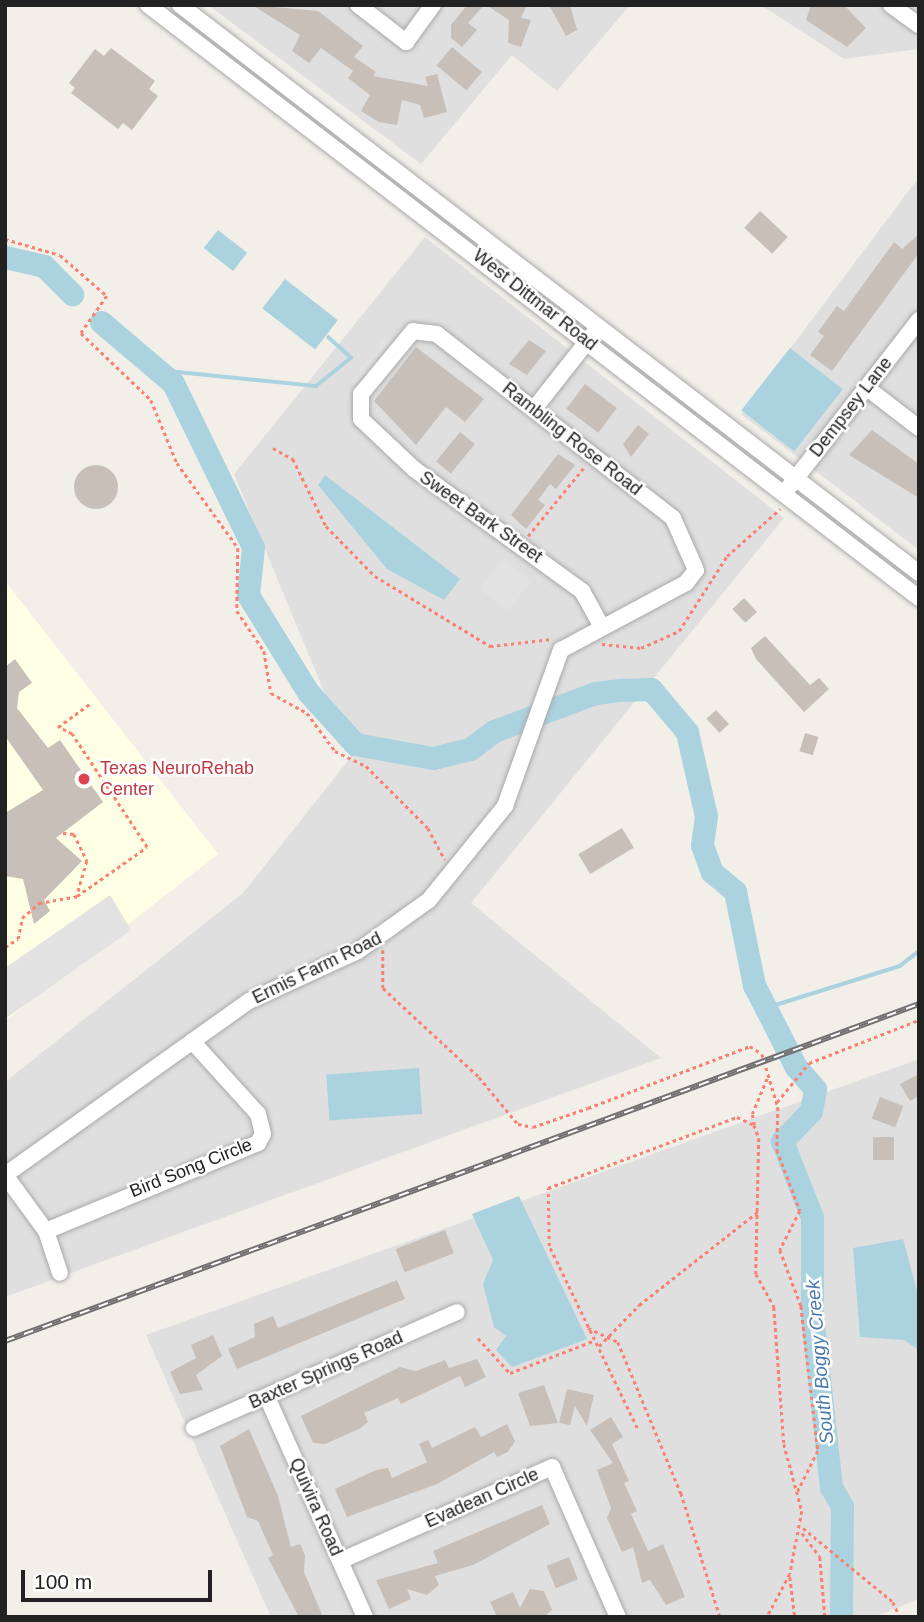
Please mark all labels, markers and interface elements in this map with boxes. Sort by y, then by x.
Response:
street label: West Dittmar Road [469,245,601,355]
street label: Dempsey Lane [805,353,897,461]
street label: Rambling Rose Road [498,378,646,500]
street label: Sweet Bark Street [415,467,547,567]
place label: Texas NeuroRehab Center [100,758,254,800]
marker: Texas NeuroRehab Center [74,769,94,789]
street label: Ermis Farm Road [249,927,385,1009]
street label: Bird Song Circle [127,1134,255,1202]
water label: South Boggy Creek [801,1279,839,1445]
street label: Baxter Springs Road [246,1326,406,1414]
street label: Quivira Road [285,1455,347,1559]
street label: Evadean Circle [422,1463,542,1533]
scale bar [24,1556,215,1600]
text: 100 m [34,1570,92,1593]

